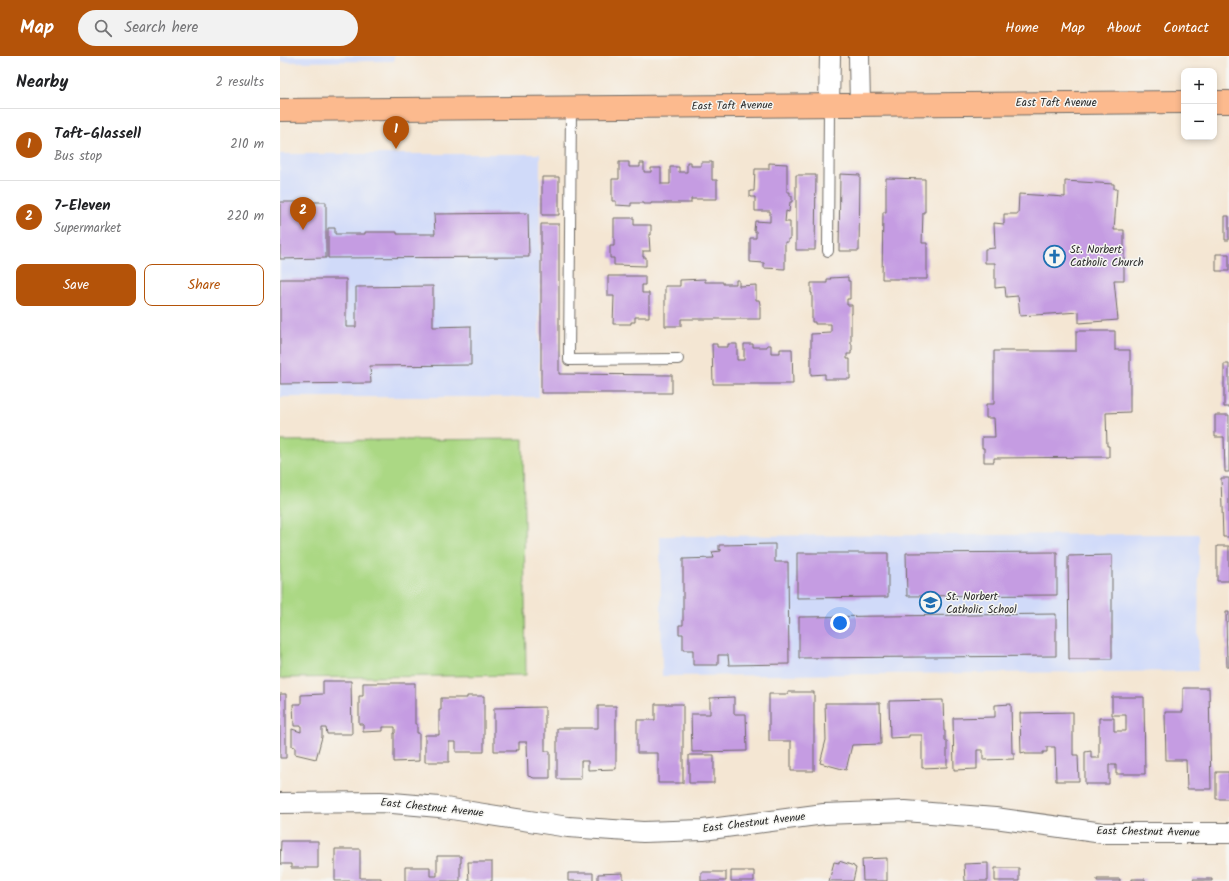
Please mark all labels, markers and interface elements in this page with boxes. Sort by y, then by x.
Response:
search box [78,10,358,46]
text: Map [20,13,54,43]
text: Search here [124,16,198,40]
icon: search [92,17,114,39]
text: Home [1005,17,1039,39]
text: Map [1061,17,1085,39]
text: About [1107,17,1141,39]
text: Contact [1163,17,1209,39]
map controls [1181,68,1217,140]
button: + [1181,68,1217,104]
text: Nearby [16,69,68,96]
text: 2 results [216,72,264,93]
street label: East Taft Avenue [1015,94,1097,112]
street label: East Taft Avenue [691,96,773,116]
button: − [1181,104,1217,140]
pin: 1 [383,116,409,149]
text: Taft-Glassell [54,122,141,146]
text: 1 [27,134,31,155]
text: 210 m [230,134,264,155]
text: Bus stop [54,146,102,167]
text: 7-Eleven [54,194,111,218]
pin: 2 [290,197,316,230]
text: 2 [25,206,33,227]
text: 220 m [227,206,264,227]
text: Supermarket [54,218,121,239]
place label: St. Norbert Catholic Church [1070,241,1144,272]
church icon: St. Norbert Catholic Church [1041,243,1067,269]
button: Save [16,264,136,306]
button: Share [144,264,264,306]
place label: St. Norbert Catholic School [946,588,1017,619]
school or university icon: St. Norbert Catholic School [917,590,943,616]
your location [830,613,850,633]
street label: East Chestnut Avenue [380,794,484,822]
street label: East Chestnut Avenue [702,808,807,838]
street label: East Chestnut Avenue [1096,822,1200,842]

